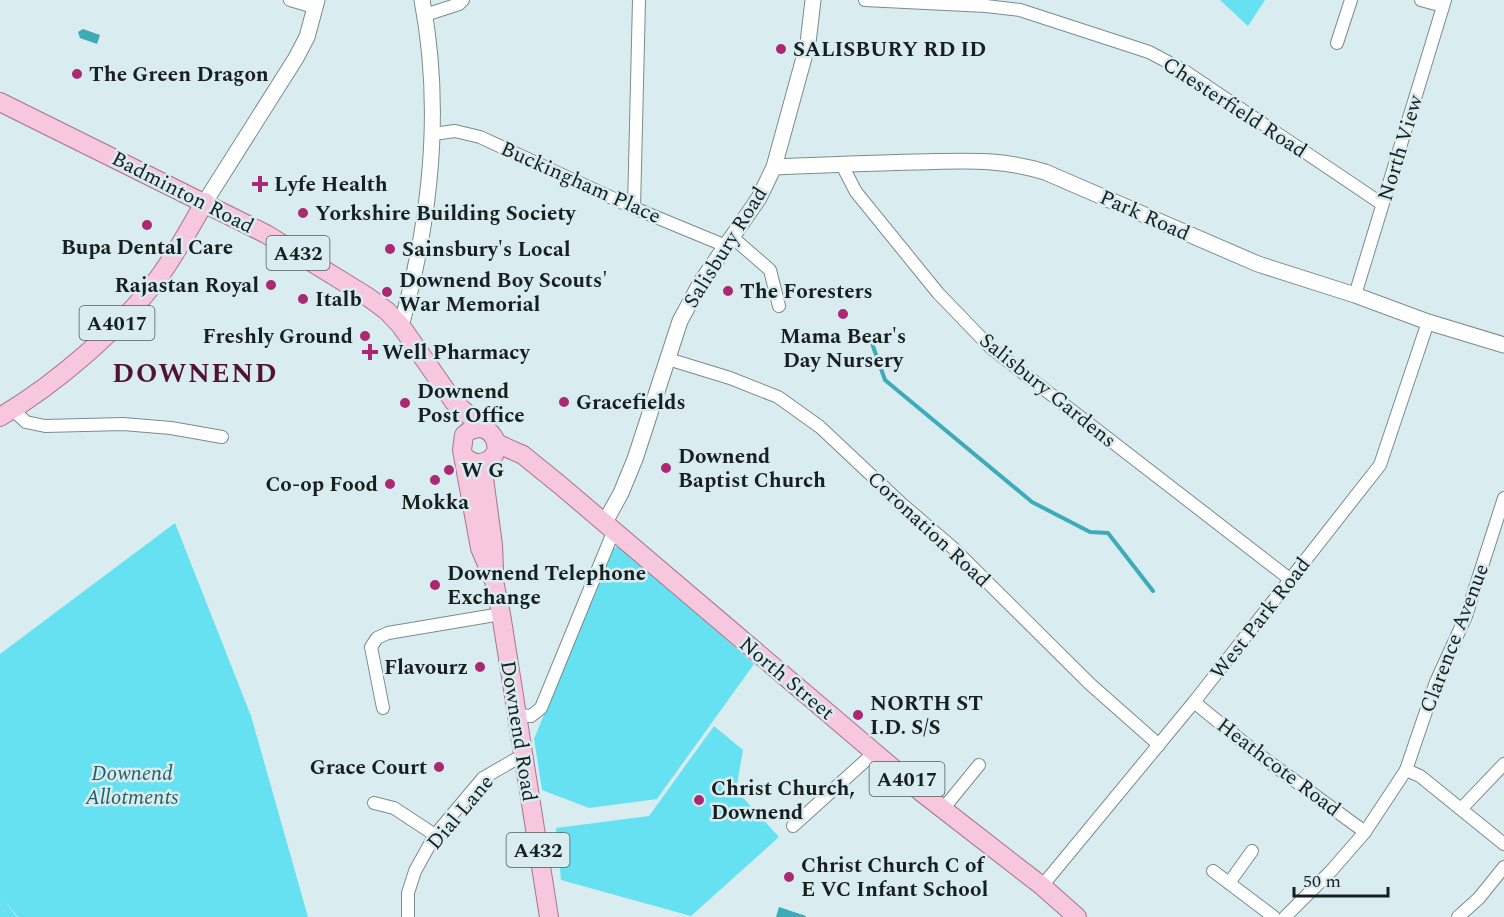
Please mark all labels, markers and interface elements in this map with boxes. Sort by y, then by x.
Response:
place label: SALISBURY RD ID [793,34,986,66]
marker: SALISBURY RD ID [774,42,788,56]
street label: Chesterfield Road [1156,49,1313,167]
place label: The Green Dragon [89,59,269,91]
marker: The Green Dragon [70,67,84,81]
street label: North View [1370,90,1433,205]
street label: Buckingham Place [495,133,666,233]
street label: Badminton Road [106,143,259,243]
place label: Lyfe Health [274,169,388,201]
marker: Lyfe Health [251,175,269,193]
street label: Salisbury Road [676,181,776,314]
street label: Park Road [1094,182,1195,250]
place label: Yorkshire Building Society [315,198,577,230]
marker: Yorkshire Building Society [296,206,310,220]
marker: Bupa Dental Care [140,218,154,232]
place label: Bupa Dental Care [61,232,233,264]
place label: Sainsbury's Local [402,234,571,266]
road number: A432 [266,236,330,270]
marker: Sainsbury's Local [383,242,397,256]
place label: Downend Boy Scouts' War Memorial [399,265,607,321]
place label: Rajastan Royal [114,270,259,302]
place label: The Foresters [740,276,873,308]
marker: Rajastan Royal [264,278,278,292]
place label: Italb [315,284,362,316]
marker: The Foresters [721,284,735,298]
marker: Downend Boy Scouts' War Memorial [380,285,394,299]
marker: Italb [296,292,310,306]
road number: A4017 [80,306,154,340]
marker: Mama Bear's Day Nursery [836,307,850,321]
place label: Freshly Ground [203,321,353,353]
place label: Mama Bear's Day Nursery [780,321,906,377]
street label: Salisbury Gardens [972,325,1123,456]
marker: Freshly Ground [358,329,372,343]
place label: Well Pharmacy [382,337,531,369]
marker: Well Pharmacy [363,345,377,359]
district label: DOWNEND [112,353,278,395]
place label: Downend Post Office [417,376,525,432]
place label: Gracefields [576,387,686,419]
marker: Gracefields [557,395,571,409]
marker: Downend Post Office [398,396,412,410]
place label: Downend Baptist Church [678,441,826,497]
place label: W G [461,455,504,487]
marker: Downend Baptist Church [659,461,673,475]
marker: W G [442,463,456,477]
street label: Coronation Road [859,464,997,596]
place label: Co-op Food [265,469,378,501]
marker: Mokka [428,473,442,487]
marker: Co-op Food [383,477,397,491]
place label: Mokka [401,487,469,519]
street label: West Park Road [1203,551,1319,687]
place label: Downend Telephone Exchange [447,558,646,614]
street label: Clarence Avenue [1412,559,1498,717]
marker: Downend Telephone Exchange [428,578,442,592]
street label: North Street [731,629,841,728]
place label: Flavourz [384,652,468,684]
street label: Downend Road [491,658,545,804]
marker: Flavourz [473,660,487,674]
place label: NORTH ST I.D. S/S [870,688,983,744]
marker: NORTH ST I.D. S/S [851,708,865,722]
street label: Heathcote Road [1209,710,1347,825]
place label: Grace Court [310,752,427,784]
park label: Downend Allotments [85,758,179,814]
marker: Grace Court [432,760,446,774]
road number: A4017 [870,762,944,796]
street label: Dial Lane [419,768,502,858]
place label: Christ Church, Downend [711,773,855,829]
marker: Christ Church, Downend [692,793,706,807]
road number: A432 [506,833,570,867]
place label: Christ Church C of E VC Infant School [801,850,988,906]
scale bar [1294,860,1388,898]
text: 50 m [1303,868,1341,895]
marker: Christ Church C of E VC Infant School [782,870,796,884]

